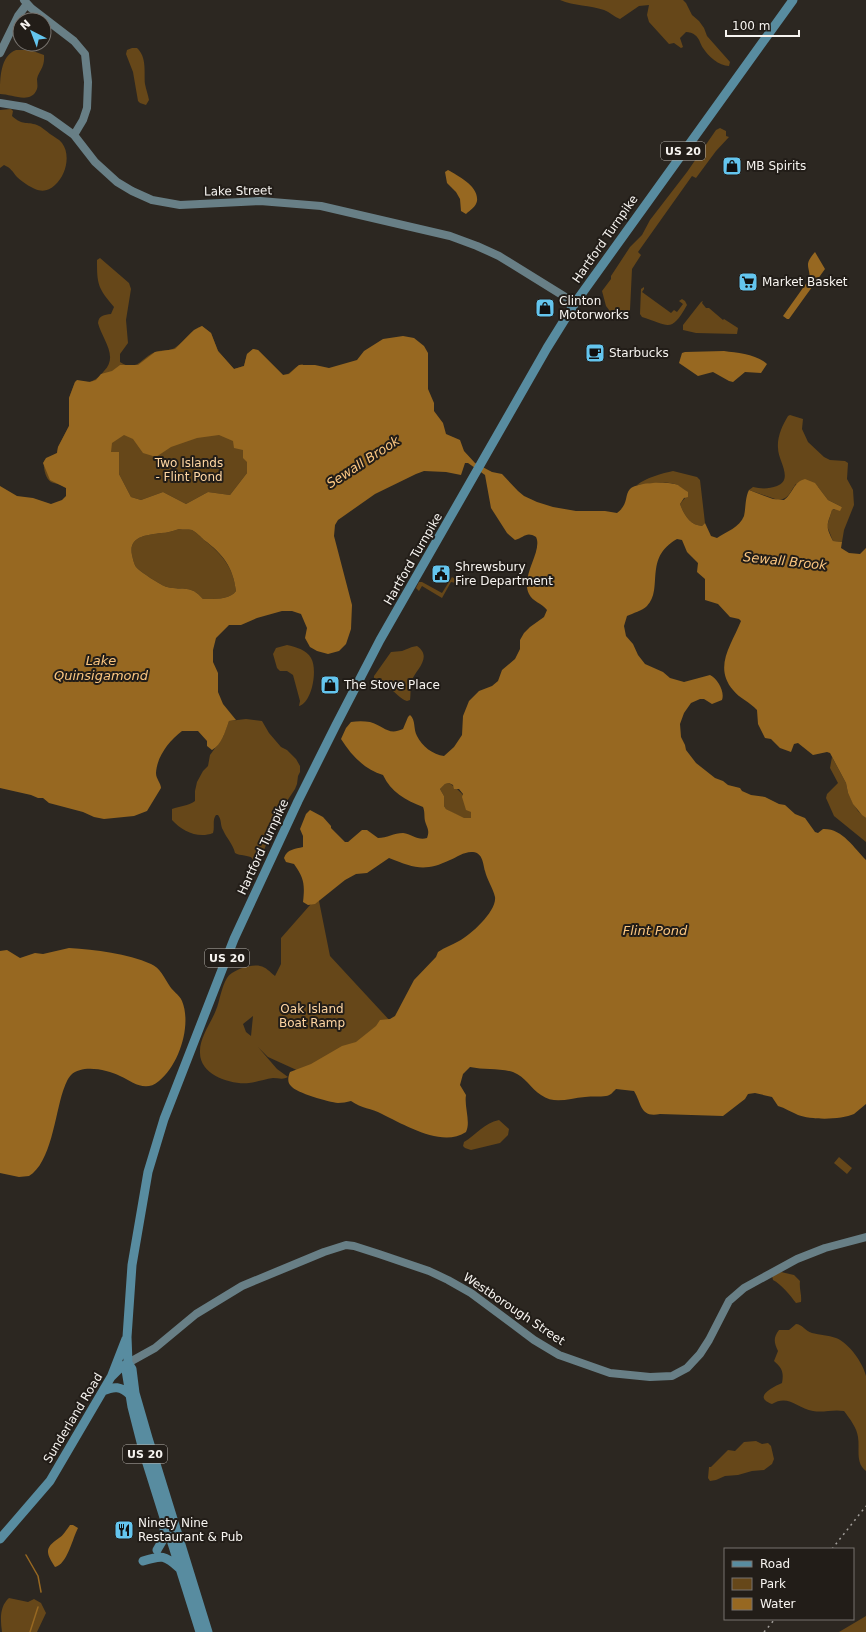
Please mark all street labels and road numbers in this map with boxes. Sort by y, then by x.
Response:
road number: US 20 [661,142,705,160]
street label: Lake Street [204,183,273,199]
street label: Hartford Turnpike [569,192,641,286]
street label: Hartford Turnpike [381,510,445,608]
street label: Hartford Turnpike [235,797,291,897]
road number: US 20 [205,949,249,967]
street label: Westborough Street [461,1270,568,1348]
street label: Sunderland Road [41,1370,105,1466]
road number: US 20 [123,1445,167,1463]

